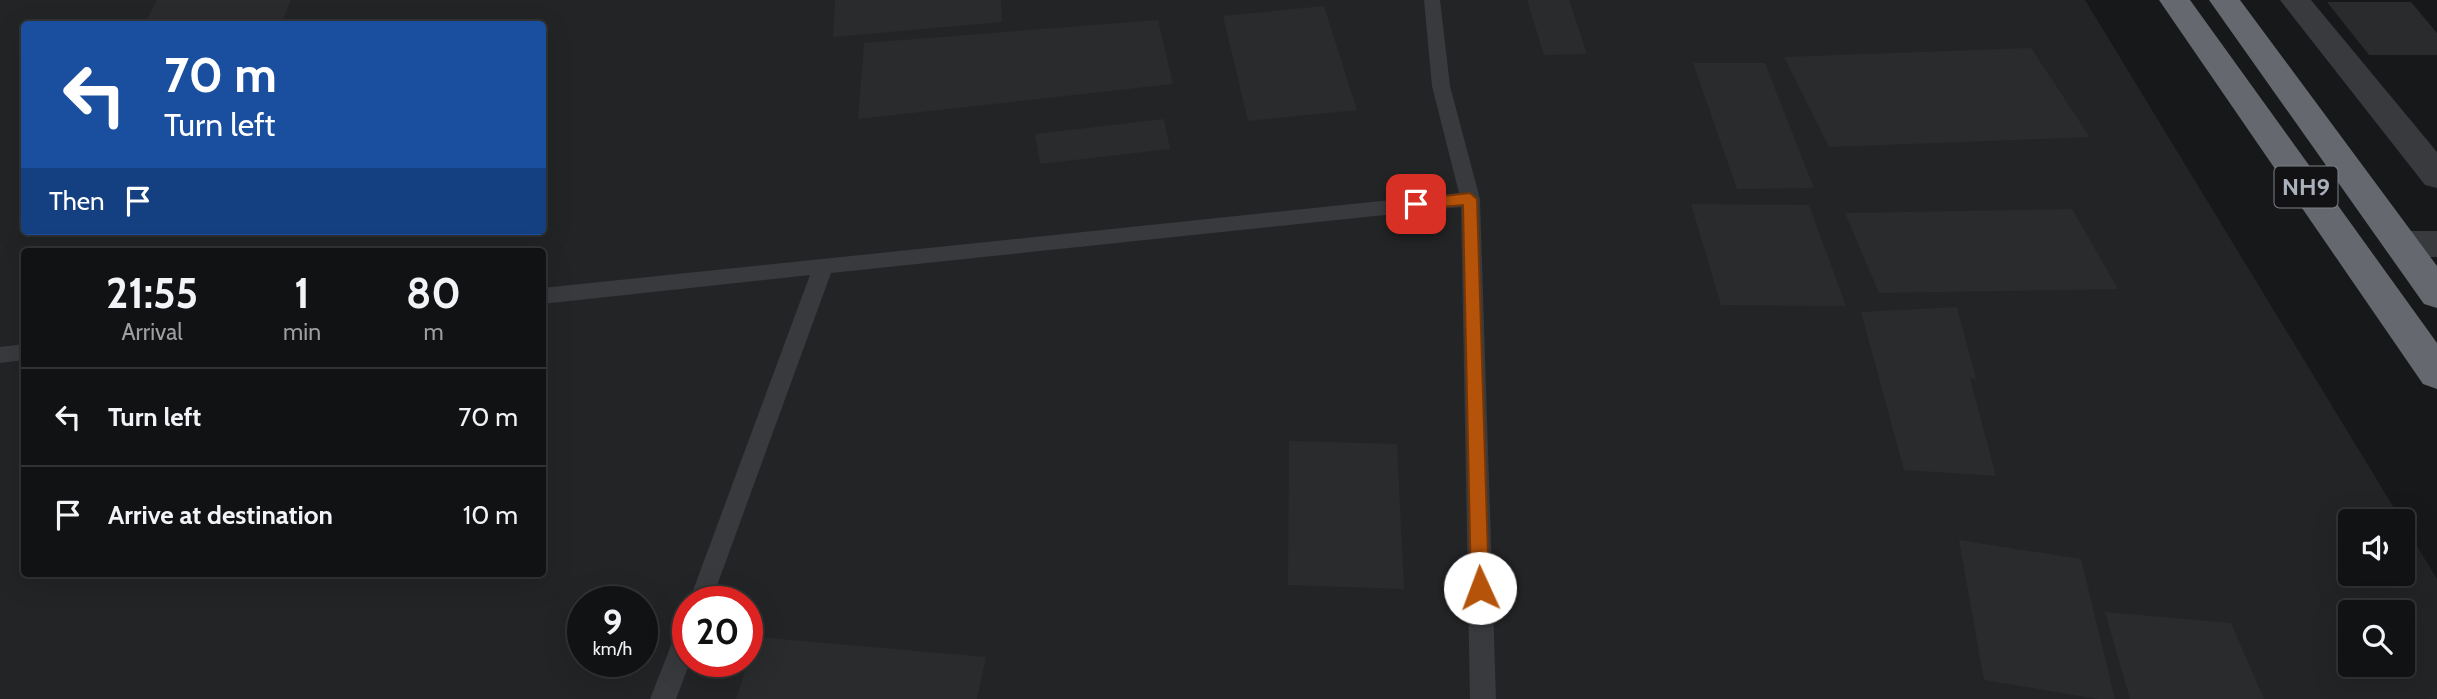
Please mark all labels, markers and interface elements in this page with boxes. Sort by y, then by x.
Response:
text: 70 m [164,45,277,104]
icon: left [49,49,140,140]
text: Turn left [164,105,275,144]
road number: NH9 [2274,167,2338,208]
pin [1386,174,1446,234]
icon: arrive [119,182,157,220]
text: Then [49,185,105,217]
icon: arrive [1397,185,1435,223]
text: 21:55 [106,267,198,319]
text: 1 [294,267,310,319]
text: 80 [406,267,461,319]
text: Arrival [121,318,183,346]
text: min [283,318,321,346]
text: m [423,318,444,346]
icon: left [49,398,87,436]
text: Turn left [108,401,201,433]
text: 70 m [458,401,518,433]
icon: arrive [49,496,87,534]
text: Arrive at destination [108,499,333,531]
text: 10 m [463,499,518,531]
map controls [2338,509,2415,677]
button: sound [2338,509,2415,586]
position arrow [1443,551,1517,625]
speed limit sign: 20 [672,586,763,677]
button: search [2338,600,2415,677]
text: 9 [603,601,622,644]
text: km/h [593,638,632,660]

